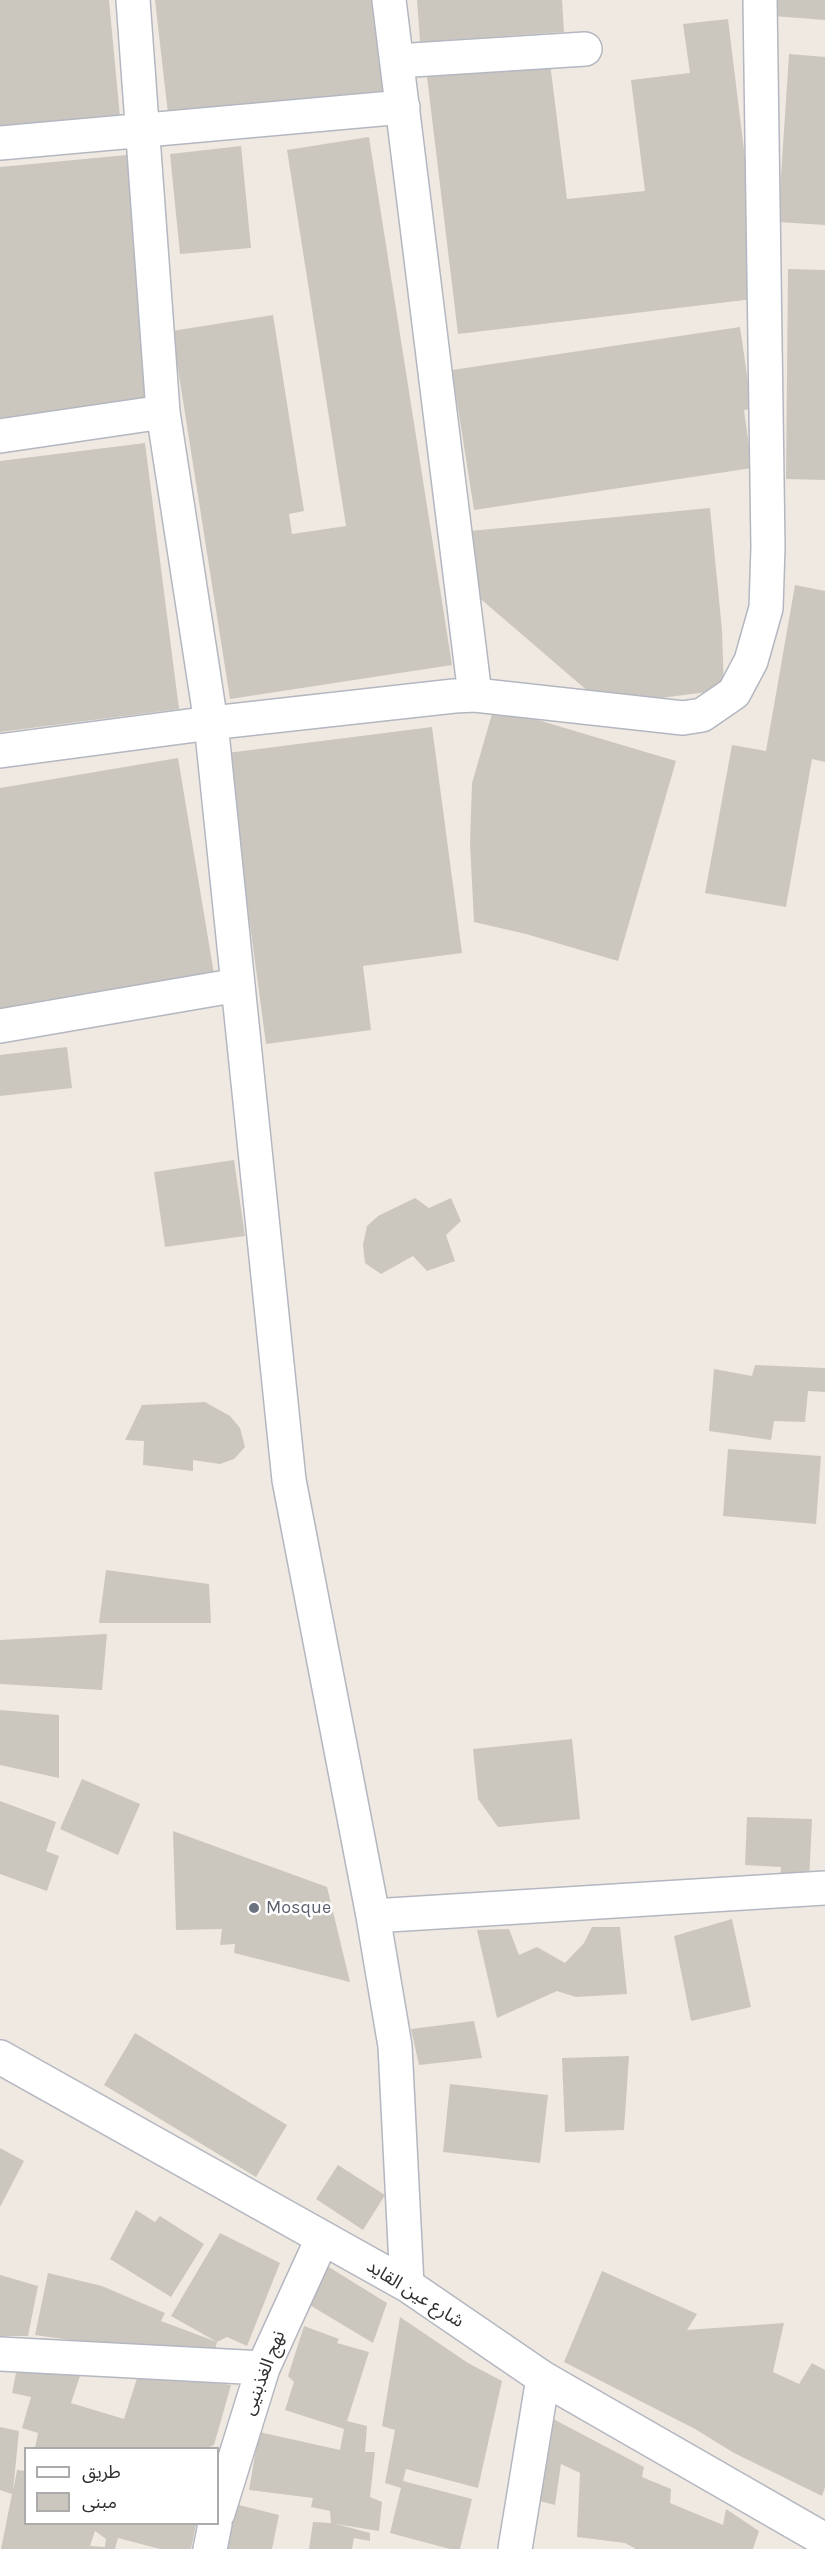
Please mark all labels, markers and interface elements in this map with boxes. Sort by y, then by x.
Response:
place label: Mosque [266,1897,331,1919]
marker: Mosque [247,1901,261,1915]
street label: شارع عين القايد [362,2256,468,2332]
street label: نهج الغذبنيى [238,2328,290,2418]
legend [24,2447,219,2525]
text: طريق [82,2461,121,2483]
text: مبنى [82,2491,117,2513]

